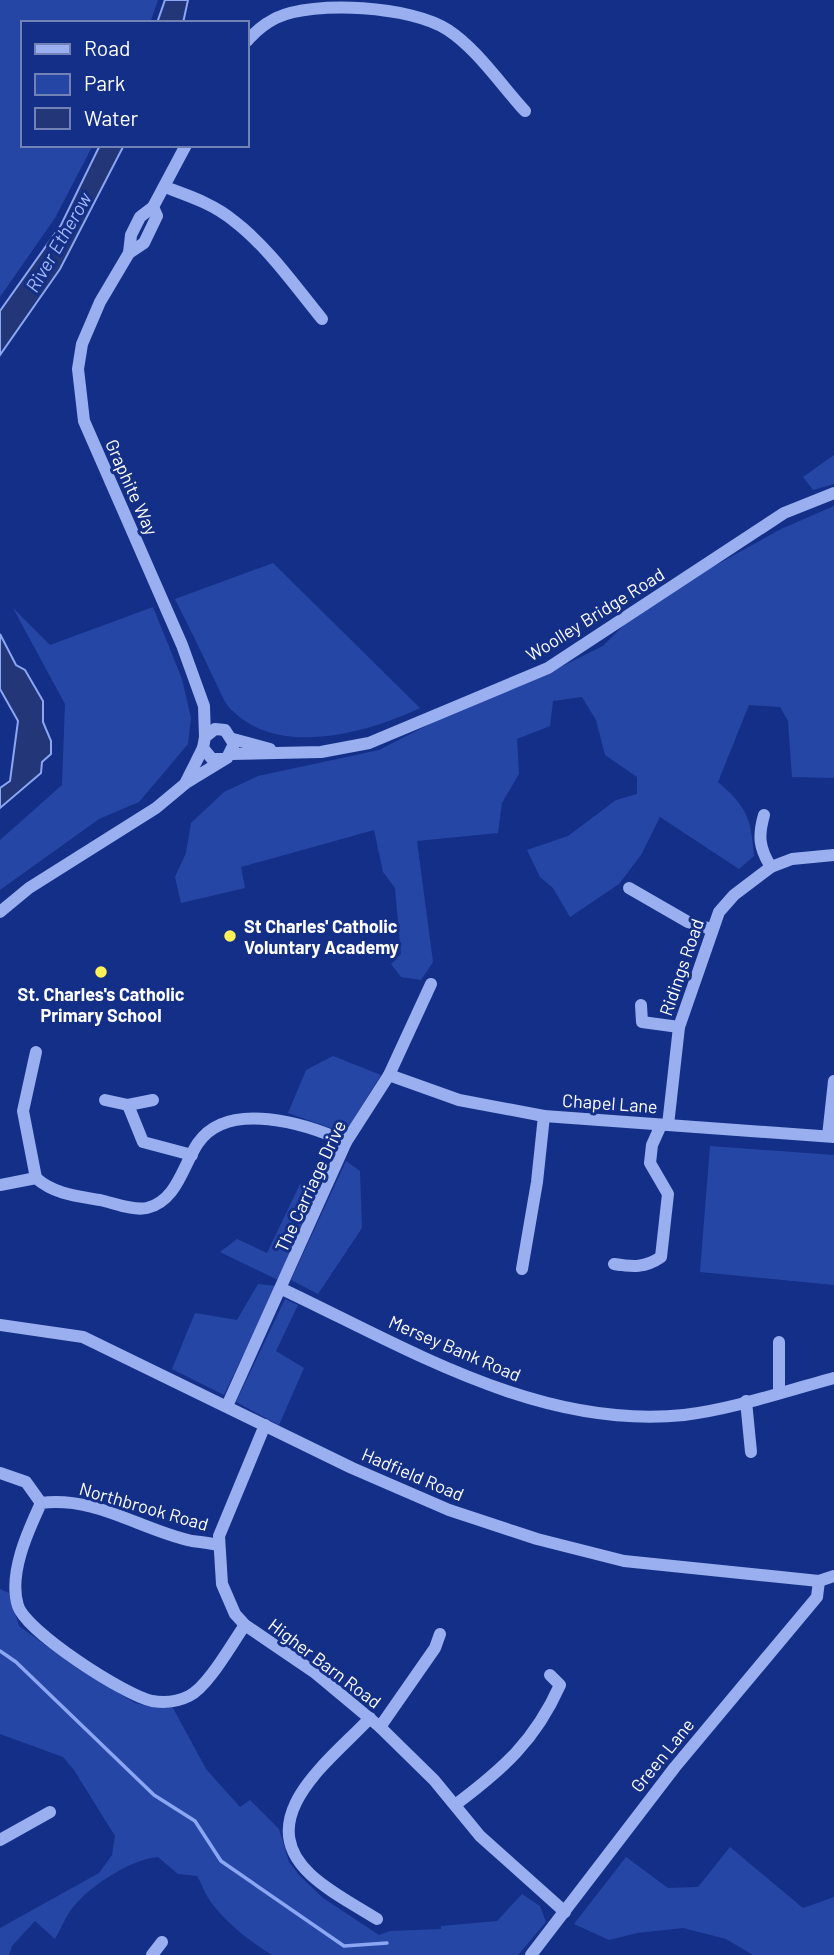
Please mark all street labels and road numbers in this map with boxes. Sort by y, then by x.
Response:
street label: Graphite Way [101,436,163,538]
street label: Woolley Bridge Road [522,563,668,665]
street label: Ridings Road [654,916,708,1018]
street label: Chapel Lane [562,1089,658,1117]
street label: The Carriage Drive [270,1117,350,1255]
street label: Mersey Bank Road [386,1310,524,1386]
street label: Hadfield Road [359,1443,467,1505]
street label: Northbrook Road [77,1477,211,1535]
street label: Higher Barn Road [264,1613,386,1713]
street label: Green Lane [626,1714,698,1796]

